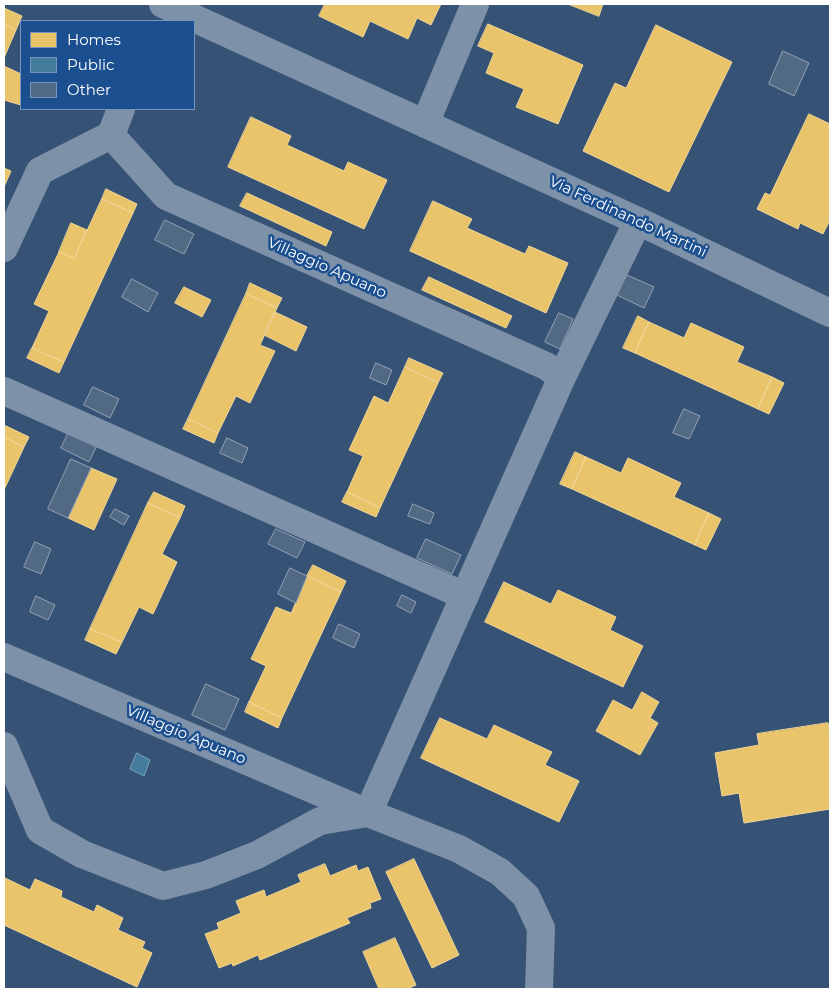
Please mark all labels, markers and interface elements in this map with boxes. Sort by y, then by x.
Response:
legend [20,20,195,110]
text: Homes [67,30,121,49]
text: Public [67,55,115,74]
text: Other [67,80,111,99]
street label: Via Ferdinando Martini [546,173,710,261]
street label: Villaggio Apuano [265,234,389,302]
street label: Villaggio Apuano [123,702,249,768]

